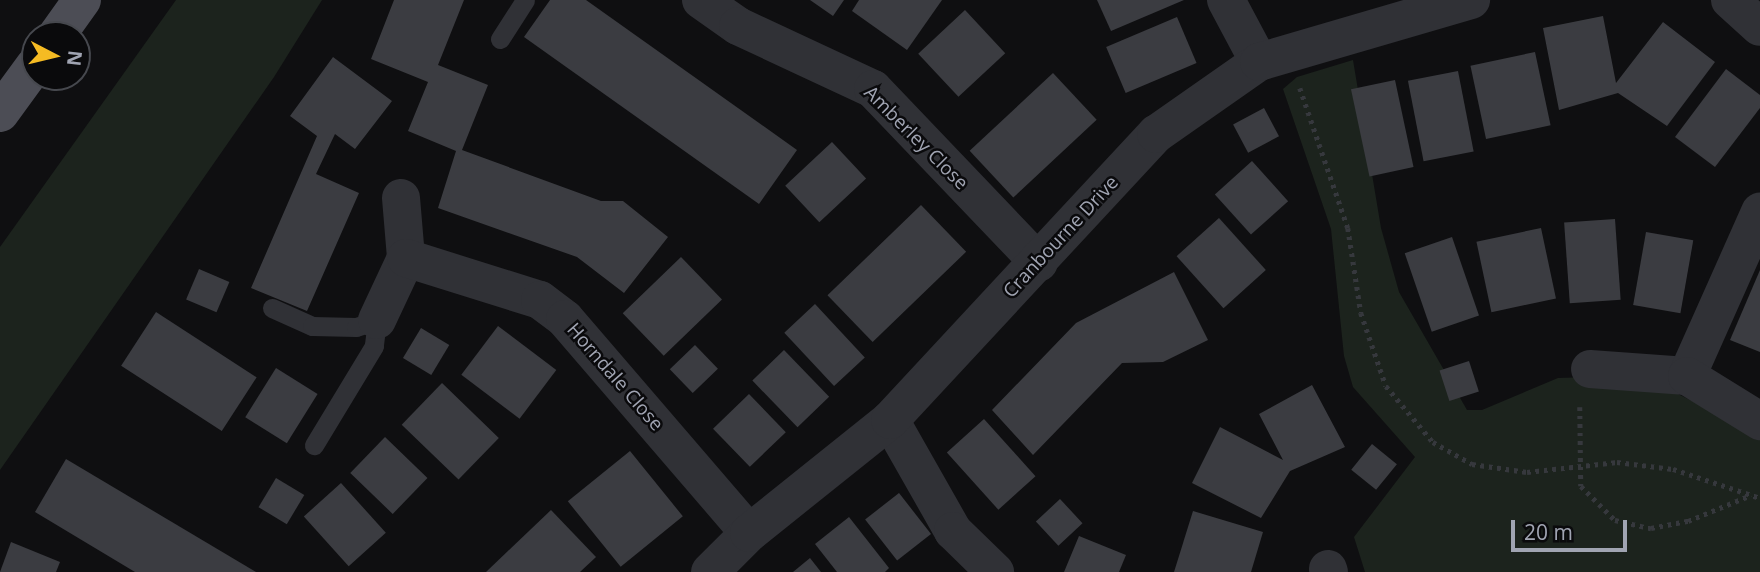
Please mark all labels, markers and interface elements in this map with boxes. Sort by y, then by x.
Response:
north arrow [21,21,91,91]
text: N [61,49,89,68]
street label: Amberley Close [859,81,973,195]
street label: Cranbourne Drive [999,171,1123,303]
street label: Horndale Close [562,318,668,436]
scale bar [1515,505,1630,550]
text: 20 m [1524,518,1573,546]

